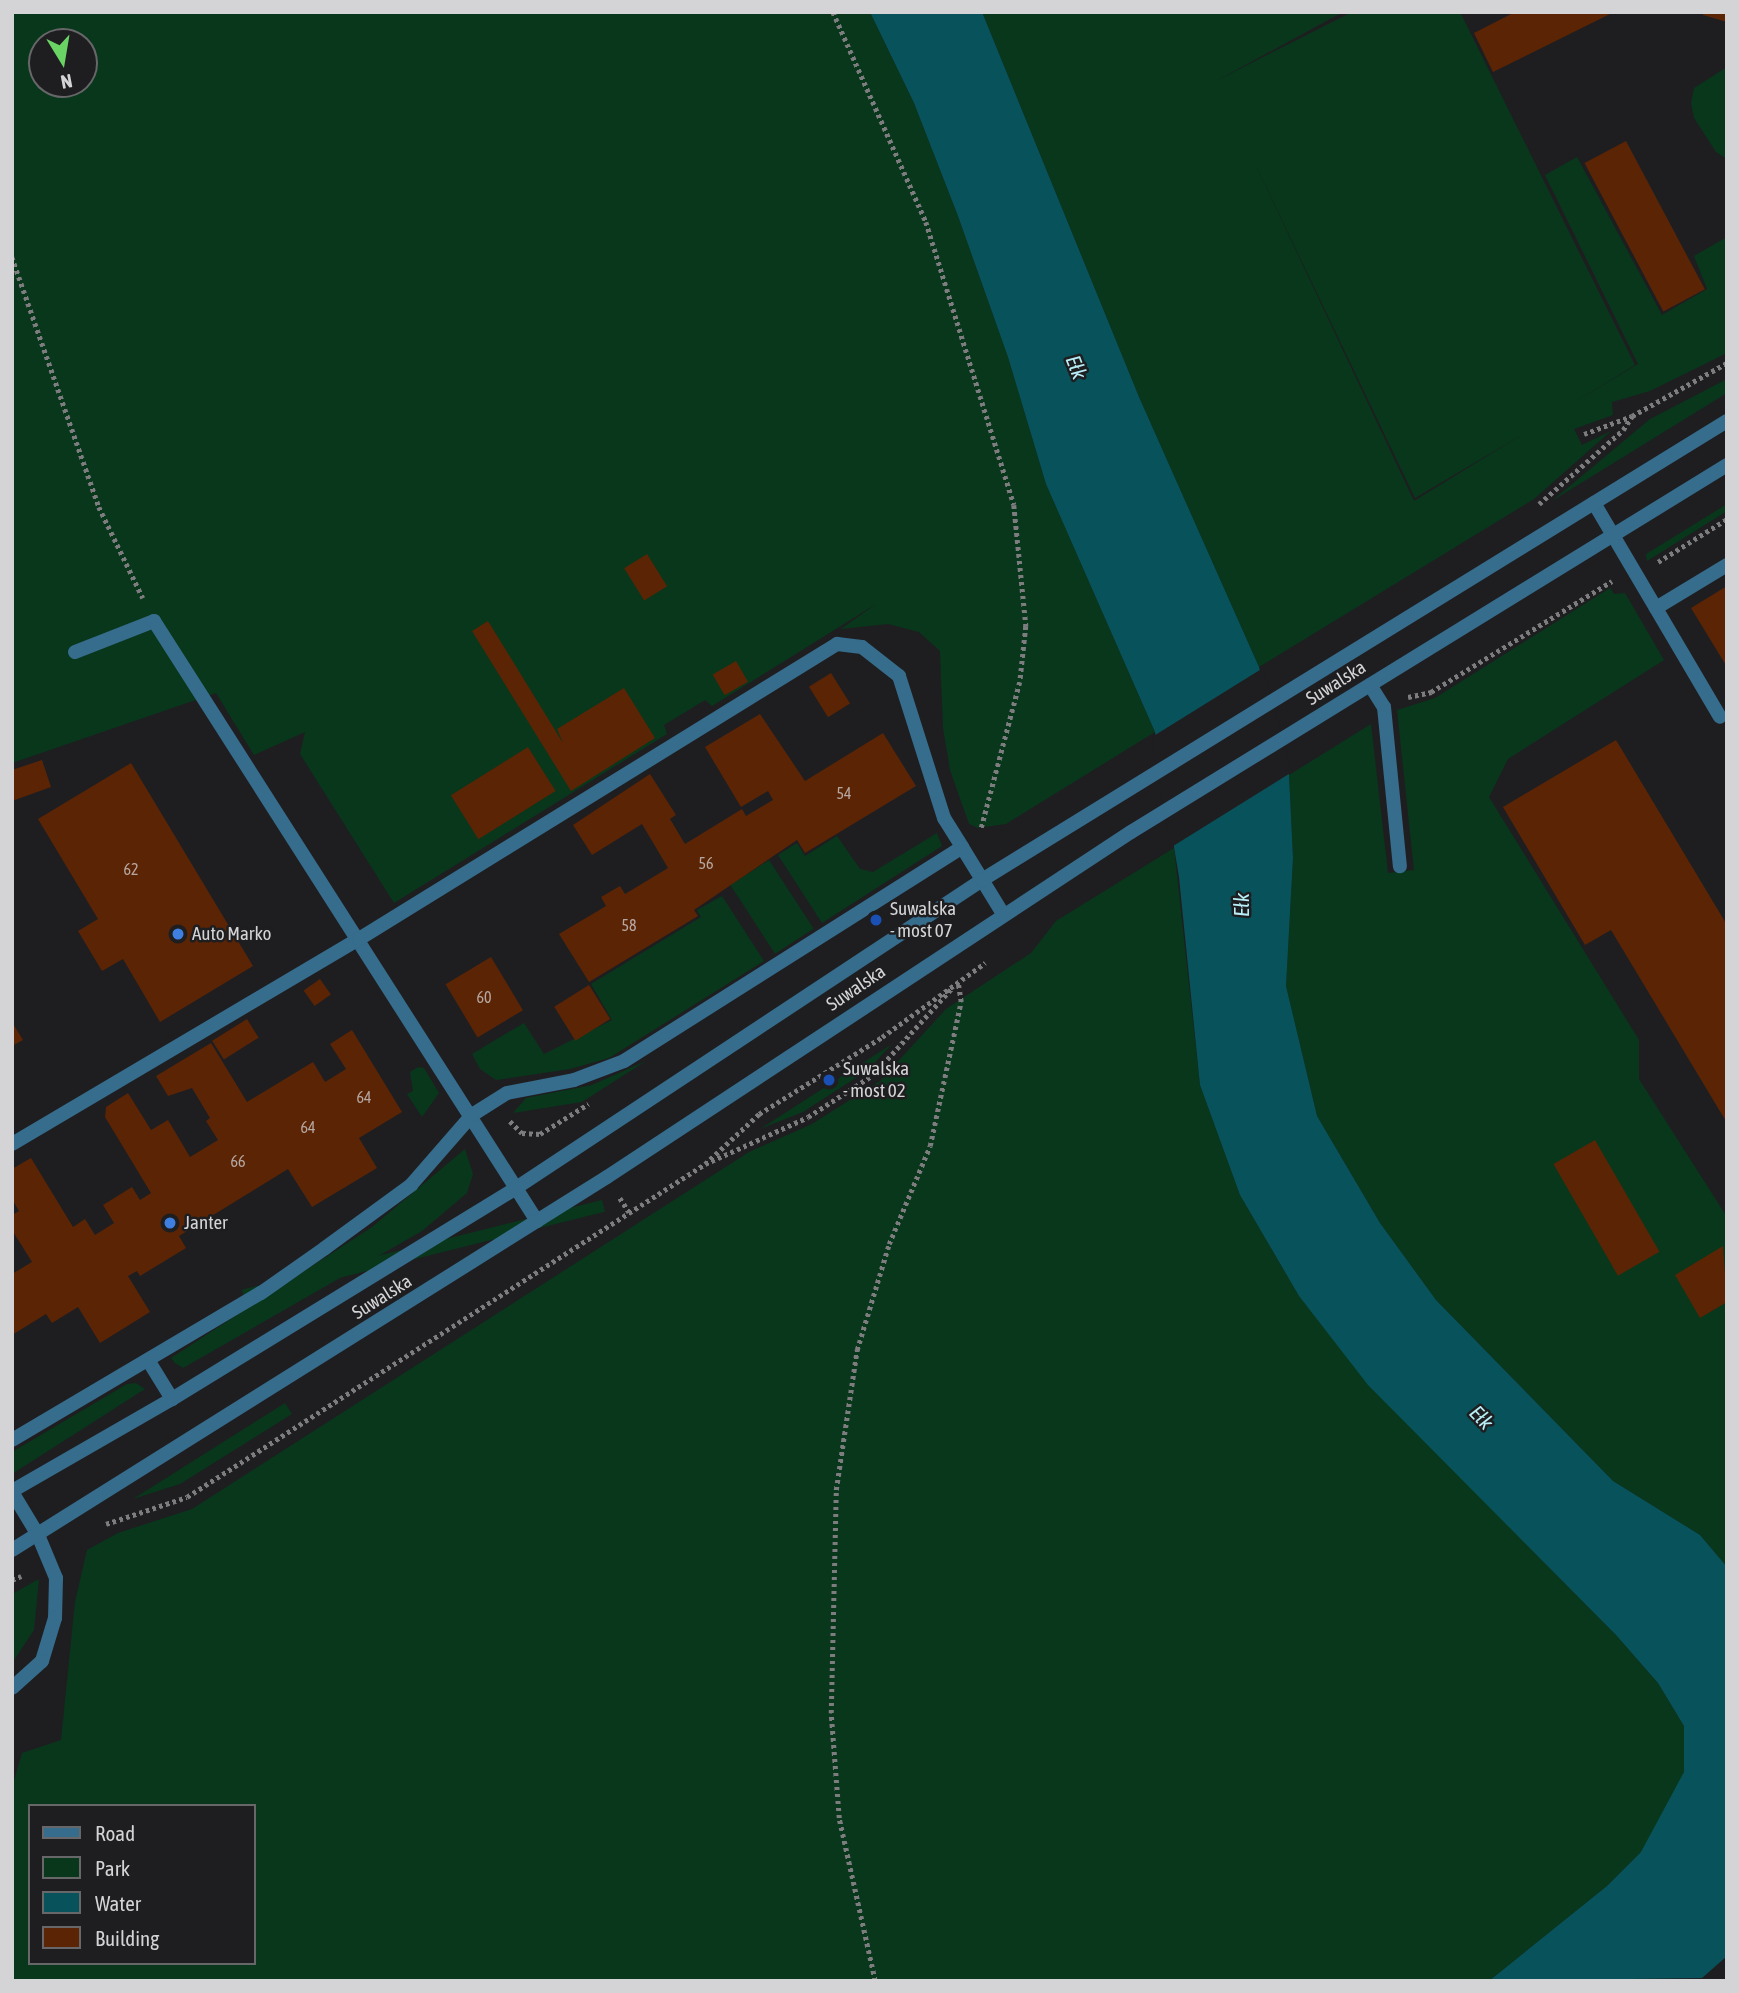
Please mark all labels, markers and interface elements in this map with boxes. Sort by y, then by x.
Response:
north arrow [28,28,98,98]
text: N [59,70,74,94]
water label: Ełk [1061,351,1093,383]
street label: Suwalska [1302,656,1370,710]
house number: 54 [836,783,852,803]
house number: 56 [698,853,714,873]
house number: 62 [123,859,139,879]
water label: Ełk [1228,893,1254,917]
place label: Suwalska - most 07 [890,898,956,942]
marker: Suwalska - most 07 [868,912,884,928]
house number: 58 [621,915,637,935]
place label: Auto Marko [192,923,271,945]
marker: Auto Marko [170,926,186,942]
street label: Suwalska [822,960,890,1016]
house number: 60 [476,987,492,1007]
place label: Suwalska - most 02 [843,1058,909,1102]
marker: Suwalska - most 02 [821,1072,837,1088]
house number: 64 [356,1087,372,1107]
house number: 64 [300,1117,316,1137]
house number: 66 [230,1151,246,1171]
place label: Janter [184,1212,228,1234]
marker: Janter [162,1215,178,1231]
street label: Suwalska [348,1270,416,1324]
water label: Ełk [1465,1400,1499,1434]
legend [28,1804,256,1965]
text: Road [95,1821,135,1845]
text: Park [95,1856,130,1880]
text: Water [95,1891,141,1915]
text: Building [95,1926,159,1950]

